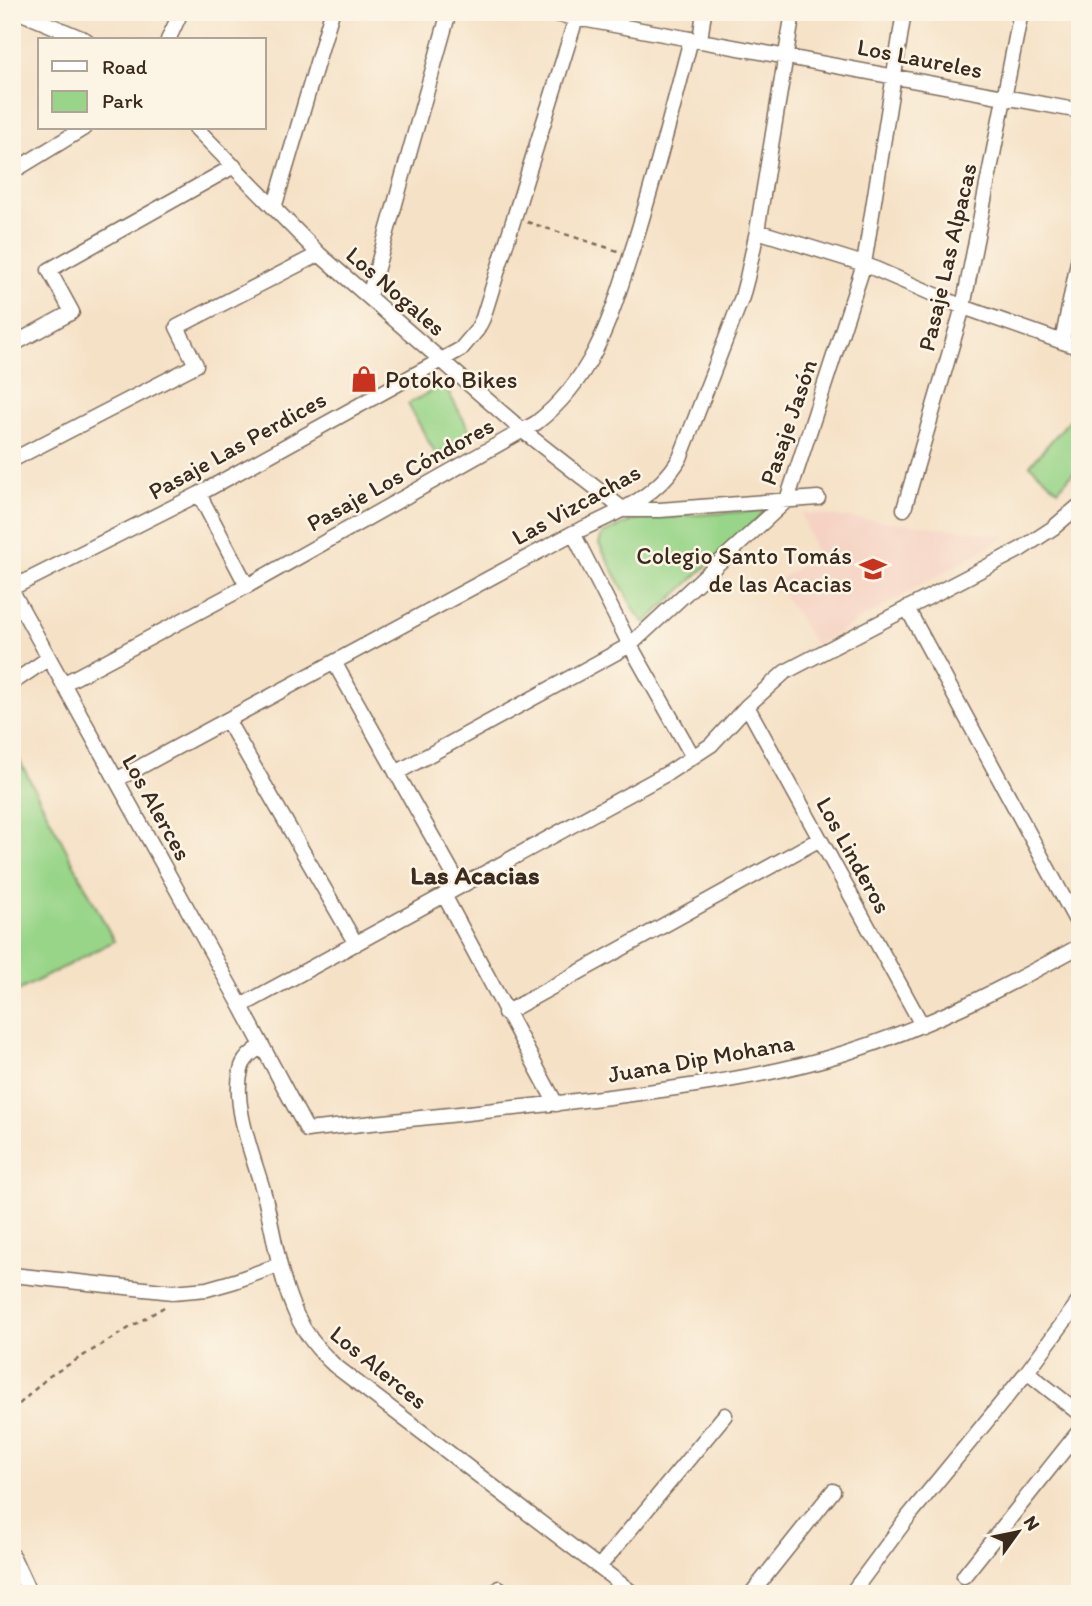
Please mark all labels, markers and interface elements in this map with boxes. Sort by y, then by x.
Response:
street label: Los Laureles [855,32,985,84]
legend [38,38,266,130]
text: Road [102,54,148,79]
text: Park [102,88,144,113]
street label: Pasaje Las Alpacas [911,160,983,354]
street label: Los Nogales [340,240,452,342]
street label: Pasaje Jasón [753,355,823,489]
shop icon: Potoko Bikes [349,364,379,394]
place label: Potoko Bikes [385,365,517,394]
street label: Pasaje Las Perdices [143,384,331,506]
street label: Pasaje Los Cóndores [301,411,499,537]
street label: Las Vizcachas [507,457,645,551]
place label: Colegio Santo Tomás de las Acacias [636,541,852,598]
school or university icon: Colegio Santo Tomás de las Acacias [858,554,888,584]
street label: Los Alerces [116,749,198,865]
street label: Los Linderos [810,792,898,918]
district label: Las Acacias [410,859,540,891]
street label: Juana Dip Mohana [606,1027,797,1089]
street label: Los Alerces [324,1319,434,1415]
north arrow [984,1498,1054,1568]
text: N [1019,1511,1045,1535]

